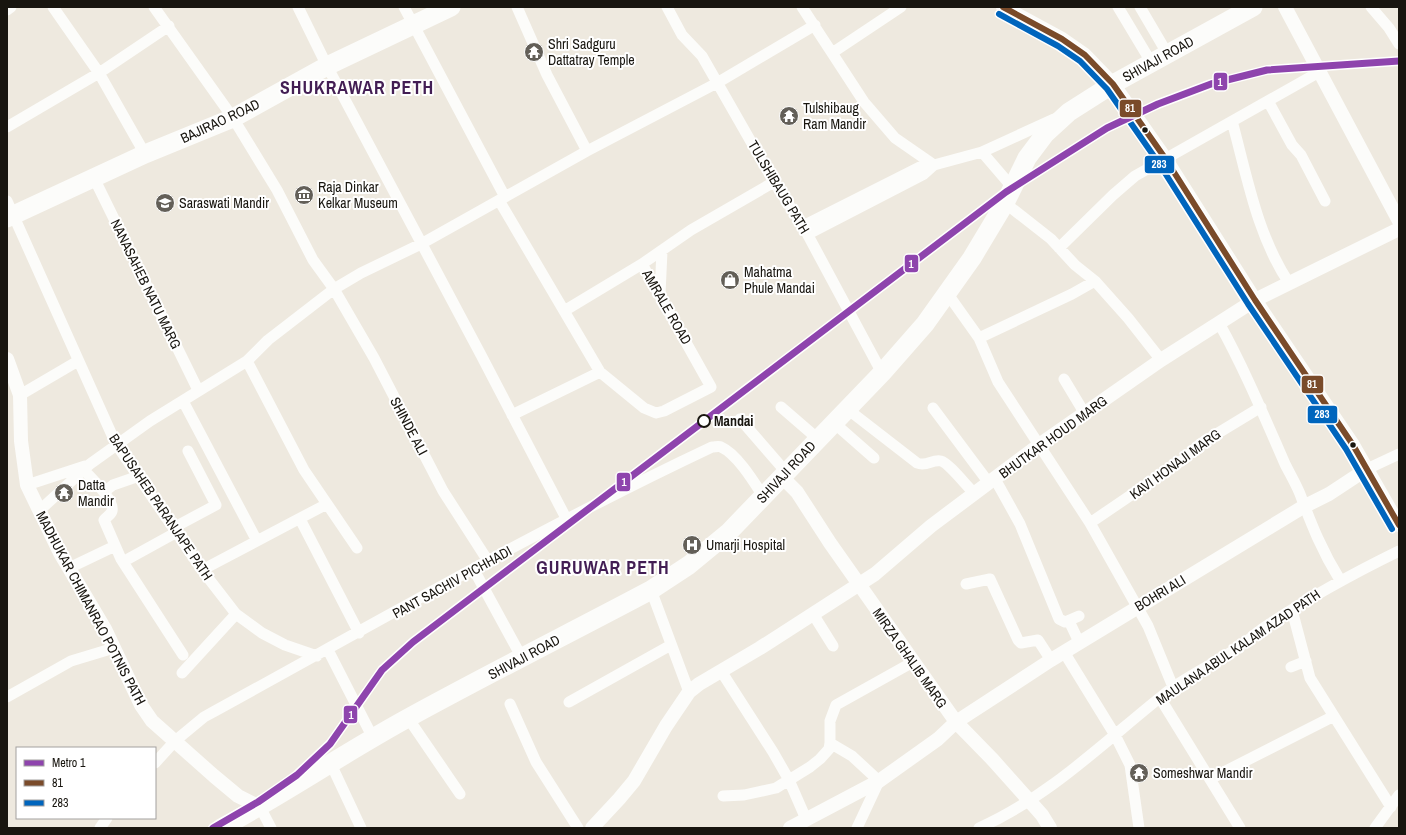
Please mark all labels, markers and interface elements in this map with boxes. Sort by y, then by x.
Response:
street label: SHIVAJI ROAD [1119,32,1197,86]
place label: Shri Sadguru Dattatray Temple [548,35,635,69]
temple icon: Shri Sadguru Dattatray Temple [523,41,545,63]
line badge: 1 [1213,72,1228,91]
district label: SHUKRAWAR PETH [280,75,434,100]
text: 1 [1217,75,1223,89]
street label: BAJIRAO ROAD [177,95,263,147]
place label: Tulshibaug Ram Mandir [803,99,866,133]
line badge: 81 [1119,99,1142,118]
text: 81 [1125,101,1135,115]
temple icon: Tulshibaug Ram Mandir [778,105,800,127]
unlabelled marker [1140,125,1150,135]
street label: TULSHIBAUG PATH [744,137,814,237]
line badge: 283 [1144,155,1175,174]
text: 283 [1151,157,1167,171]
place label: Raja Dinkar Kelkar Museum [318,178,398,212]
museum icon: Raja Dinkar Kelkar Museum [293,184,315,206]
school or university icon: Saraswati Mandir [154,192,176,214]
place label: Saraswati Mandir [179,194,269,212]
street label: NANASAHEB NATU MARG [107,216,185,352]
line badge: 1 [904,254,919,273]
text: 1 [908,257,914,271]
place label: Mahatma Phule Mandai [744,263,815,297]
street label: AMRALE ROAD [638,265,696,348]
shop icon: Mahatma Phule Mandai [719,269,741,291]
line badge: 81 [1301,375,1324,394]
text: 81 [1307,377,1317,391]
street label: BHUTKAR HOUD MARG [995,392,1111,482]
street label: SHINDE ALI [386,394,432,458]
line badge: 283 [1307,405,1338,424]
text: 283 [1314,407,1330,421]
place label: Mandai [714,412,754,430]
marker: Mandai [697,414,711,428]
street label: KAVI HONAJI MARG [1126,425,1224,503]
street label: BAPUSAHEB PARANJAPE PATH [105,430,217,584]
street label: SHIVAJI ROAD [753,437,819,507]
unlabelled marker [1348,440,1358,450]
line badge: 1 [616,472,631,492]
text: 1 [621,475,627,489]
place label: Datta Mandir [78,476,114,510]
temple icon: Datta Mandir [53,482,75,504]
street label: MADHUKAR CHIMANRAO POTNIS PATH [32,508,150,708]
hospital icon: Umarji Hospital [681,534,703,556]
place label: Umarji Hospital [706,536,785,554]
street label: PANT SACHIV PICHHADI [389,542,515,622]
district label: GURUWAR PETH [536,555,670,580]
street label: BOHRI ALI [1131,571,1189,615]
street label: MAULANA ABUL KALAM AZAD PATH [1152,585,1324,709]
street label: MIRZA GHALIB MARG [869,604,951,712]
street label: SHIVAJI ROAD [485,631,563,683]
line badge: 1 [343,705,358,724]
text: 1 [348,708,354,722]
legend [16,747,156,819]
text: Metro 1 [52,755,86,771]
temple icon: Someshwar Mandir [1128,762,1150,784]
place label: Someshwar Mandir [1153,764,1253,782]
text: 81 [52,775,63,791]
text: 283 [52,795,68,811]

